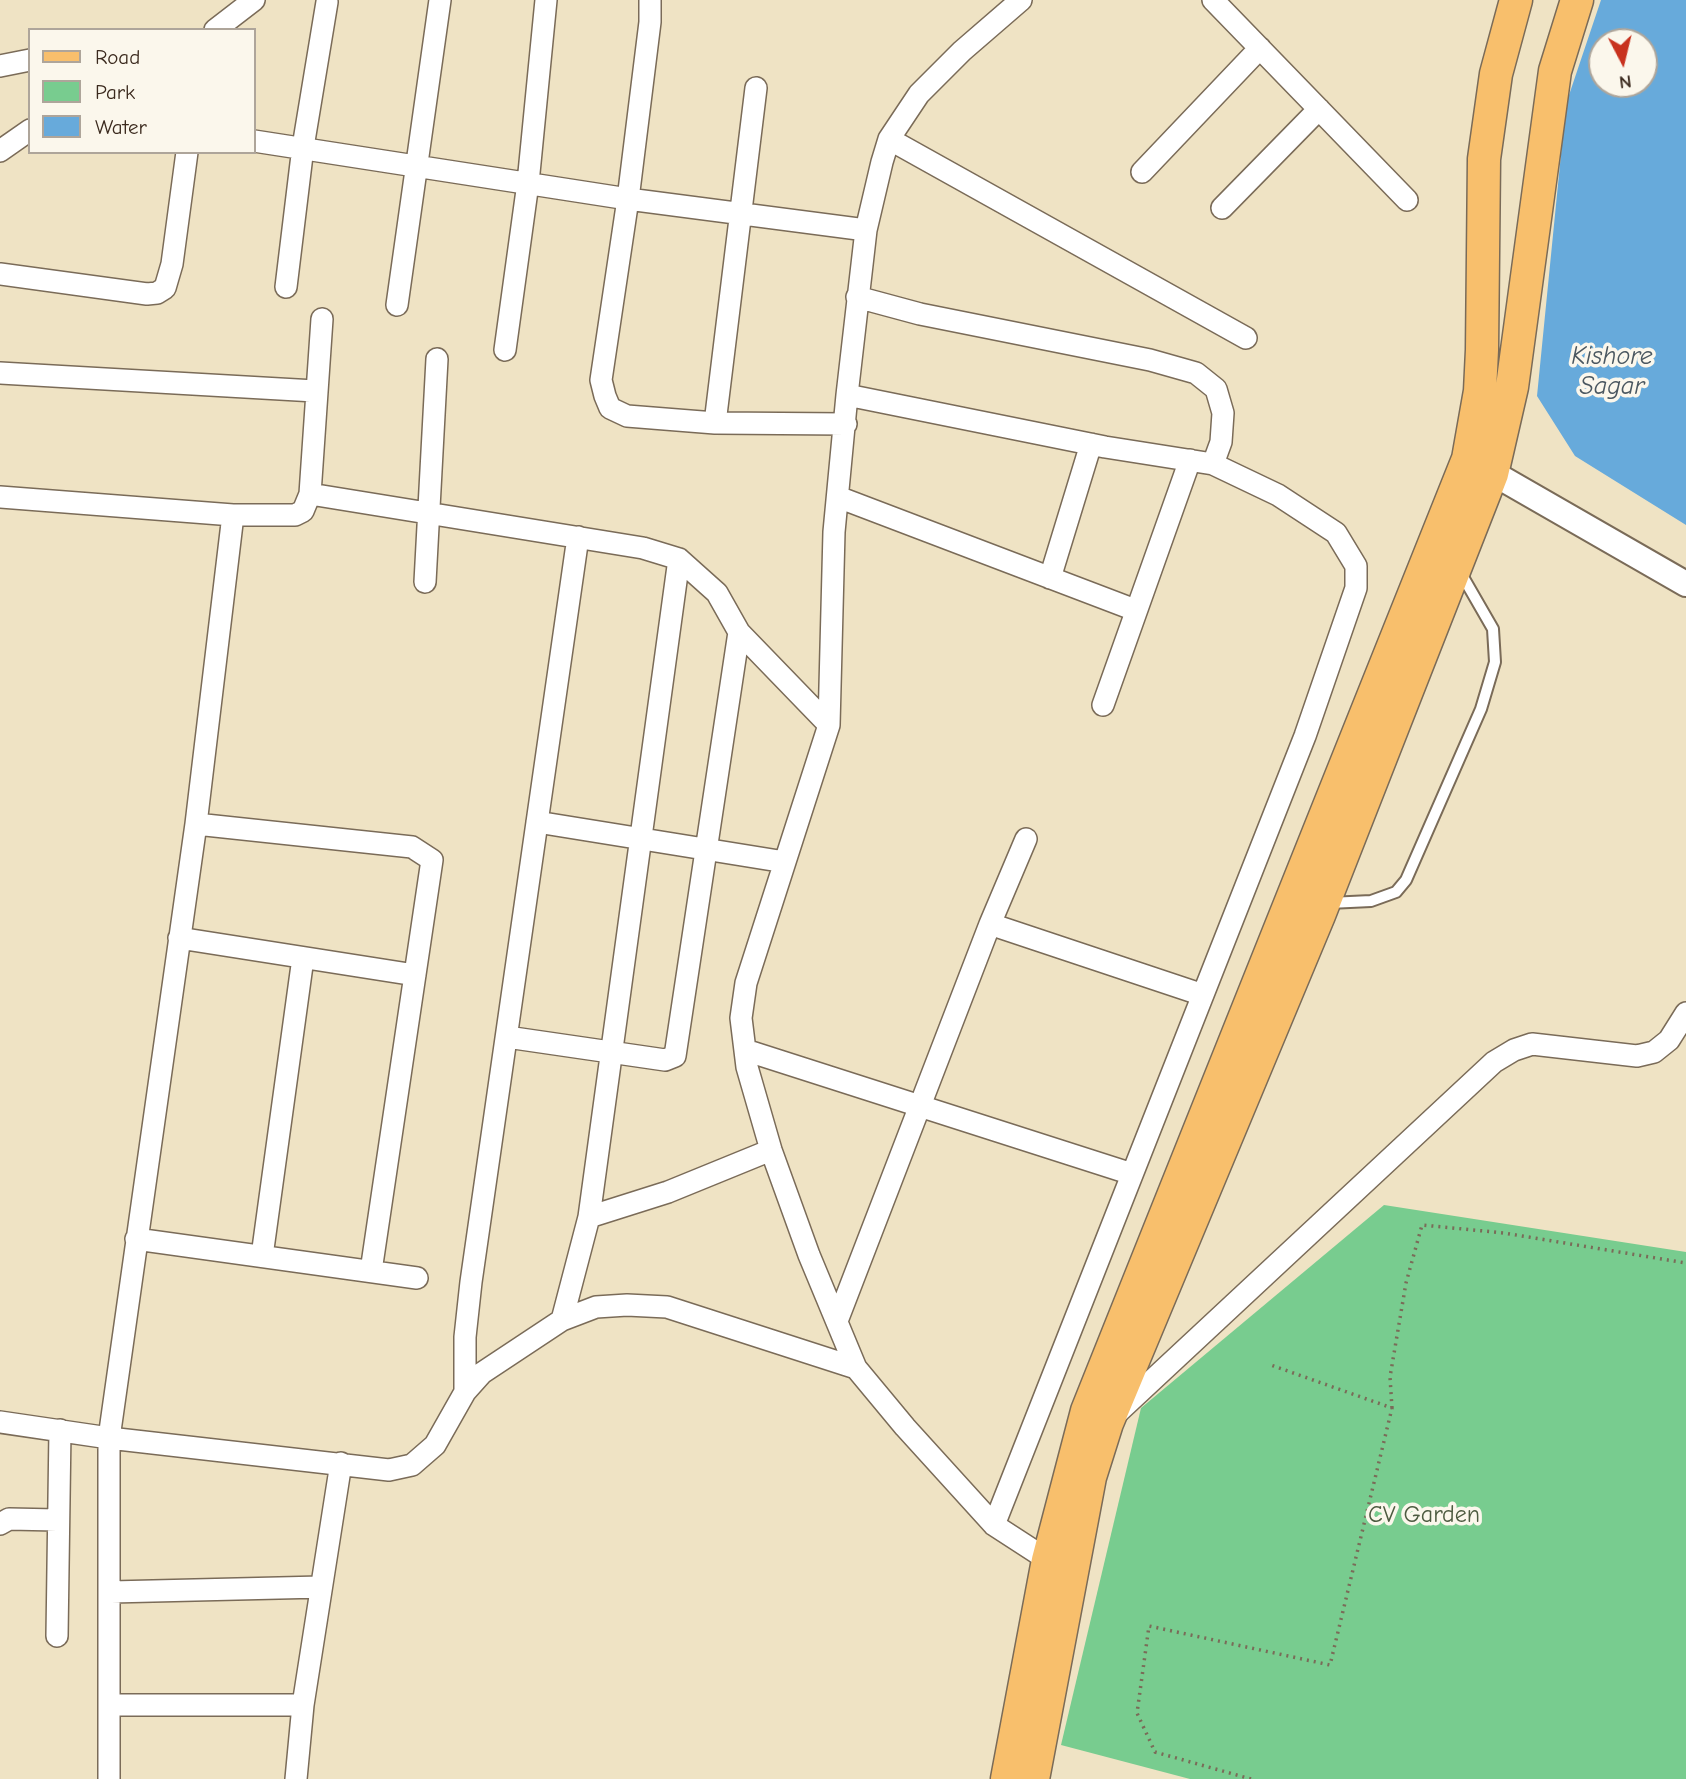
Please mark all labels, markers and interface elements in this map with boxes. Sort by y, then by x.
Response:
legend [28,28,256,154]
north arrow [1588,28,1658,98]
text: Road [95,45,140,69]
text: N [1618,70,1633,94]
text: Park [95,80,135,104]
text: Water [95,115,147,139]
water label: Kishore Sagar [1571,341,1653,402]
park label: CV Garden [1368,1501,1480,1529]

